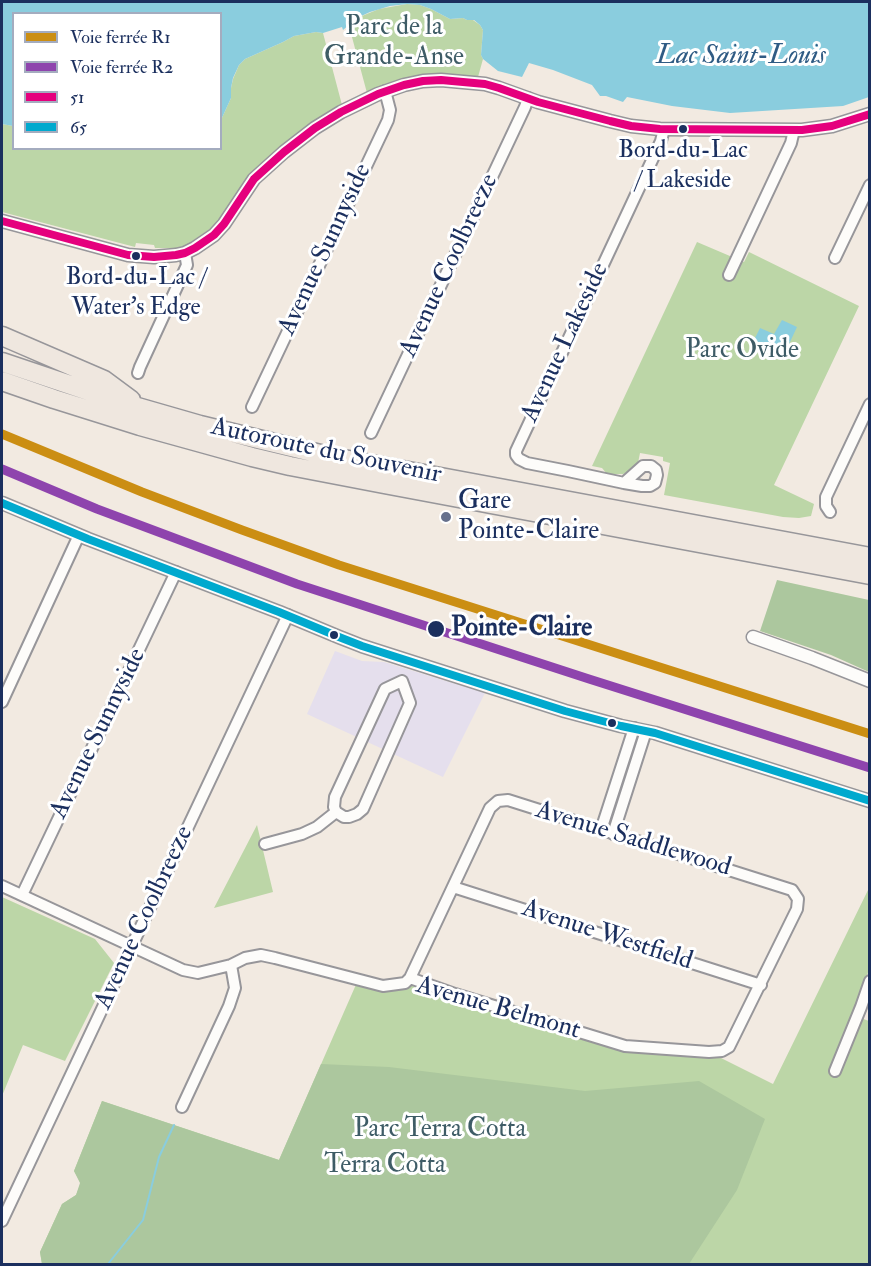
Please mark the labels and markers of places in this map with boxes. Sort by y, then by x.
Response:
marker: Bord-du-Lac / Lakeside [677,123,689,135]
place label: Bord-du-Lac / Lakeside [618,138,748,194]
marker: Bord-du-Lac / Water's Edge [130,250,142,262]
place label: Bord-du-Lac / Water's Edge [66,265,206,321]
place label: Gare Pointe-Claire [458,486,599,548]
marker: Gare Pointe-Claire [439,510,453,524]
place label: Pointe-Claire [451,613,592,645]
marker: Pointe-Claire [426,619,446,639]
unlabelled marker [328,629,340,641]
unlabelled marker [606,717,618,729]

